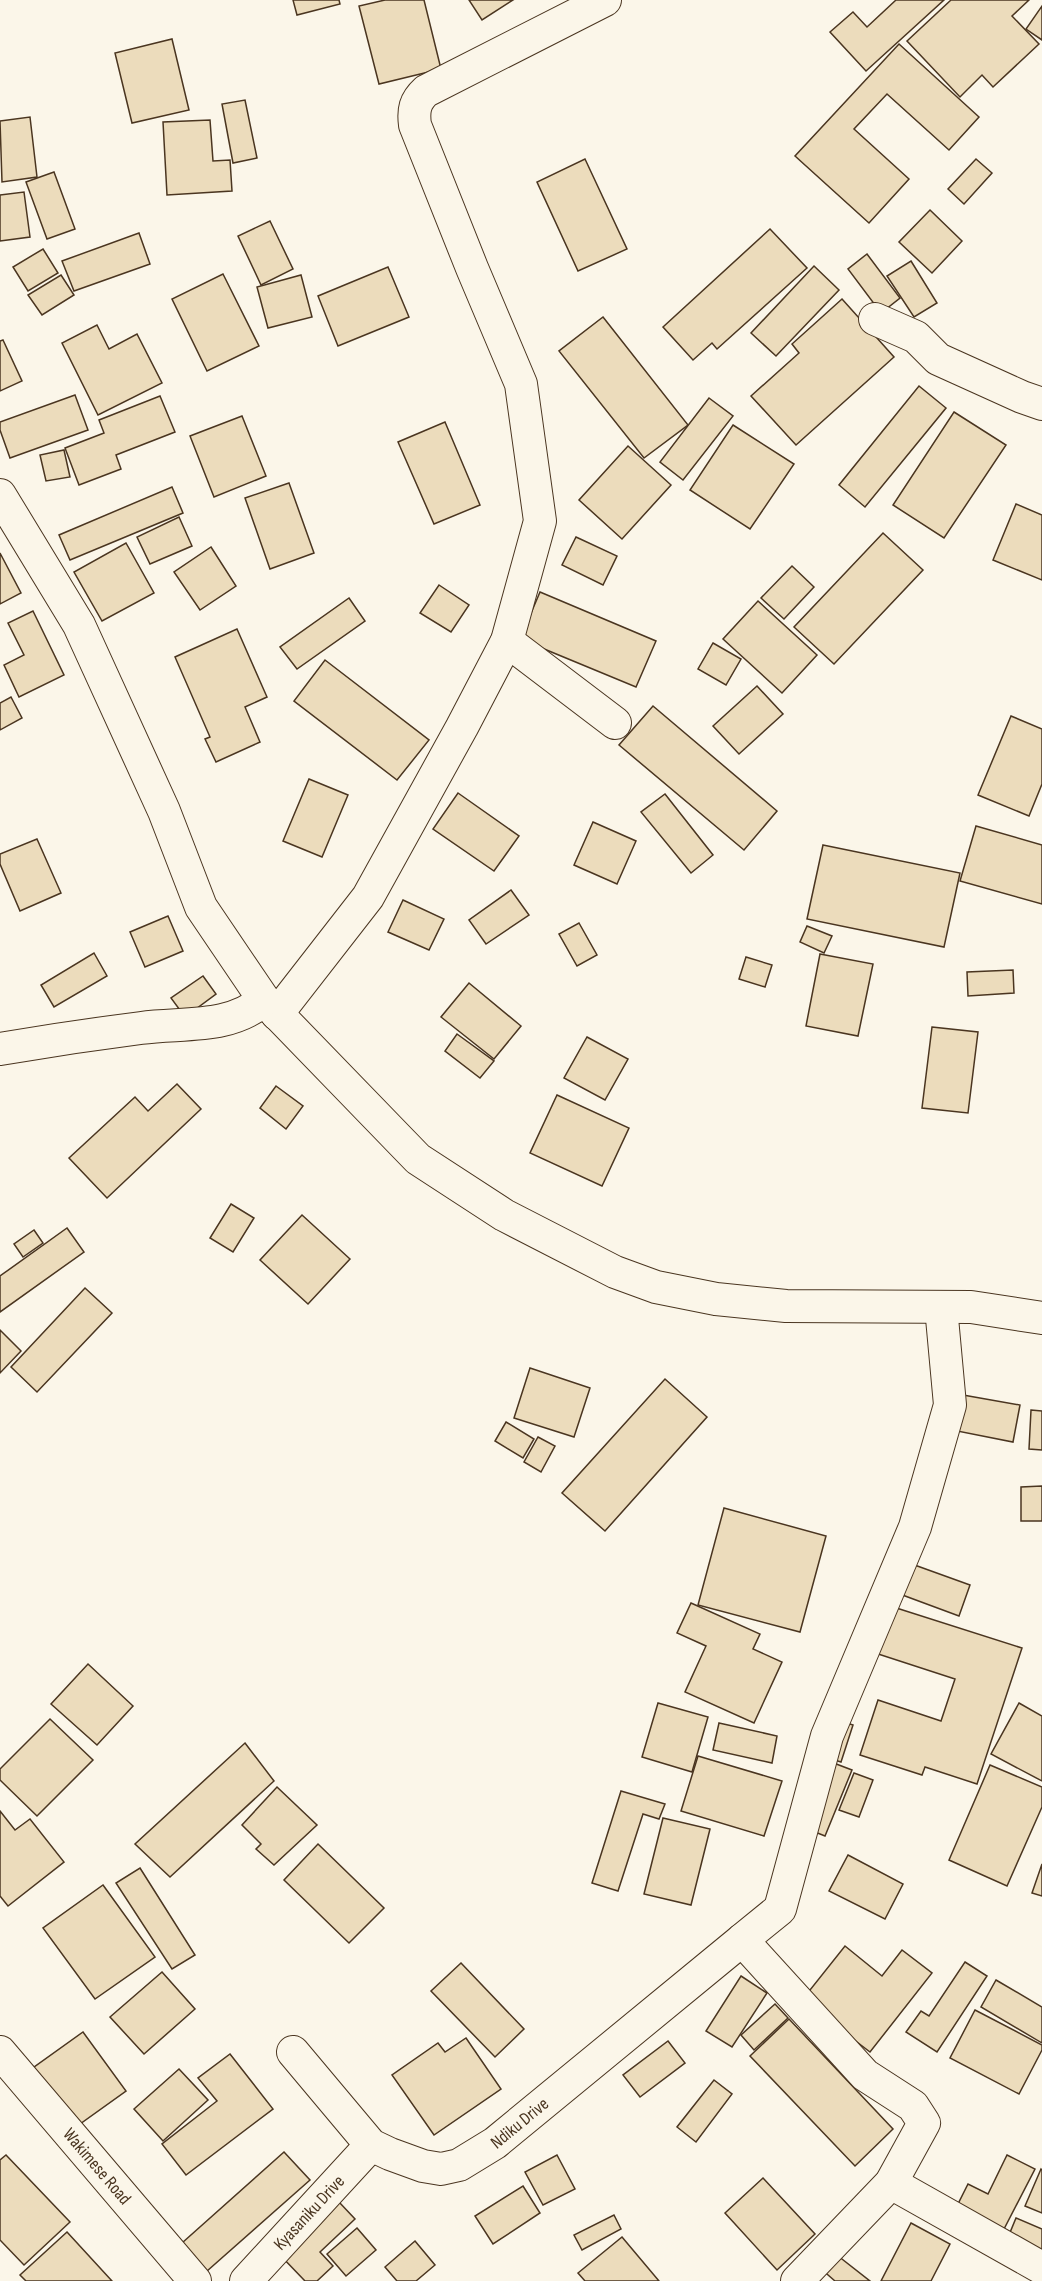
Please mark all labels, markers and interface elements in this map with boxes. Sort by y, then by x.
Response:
street label: Ndiku Drive [486,2093,553,2153]
street label: Wakimese Road [59,2124,136,2209]
street label: Kyasaniku Drive [269,2171,349,2254]

